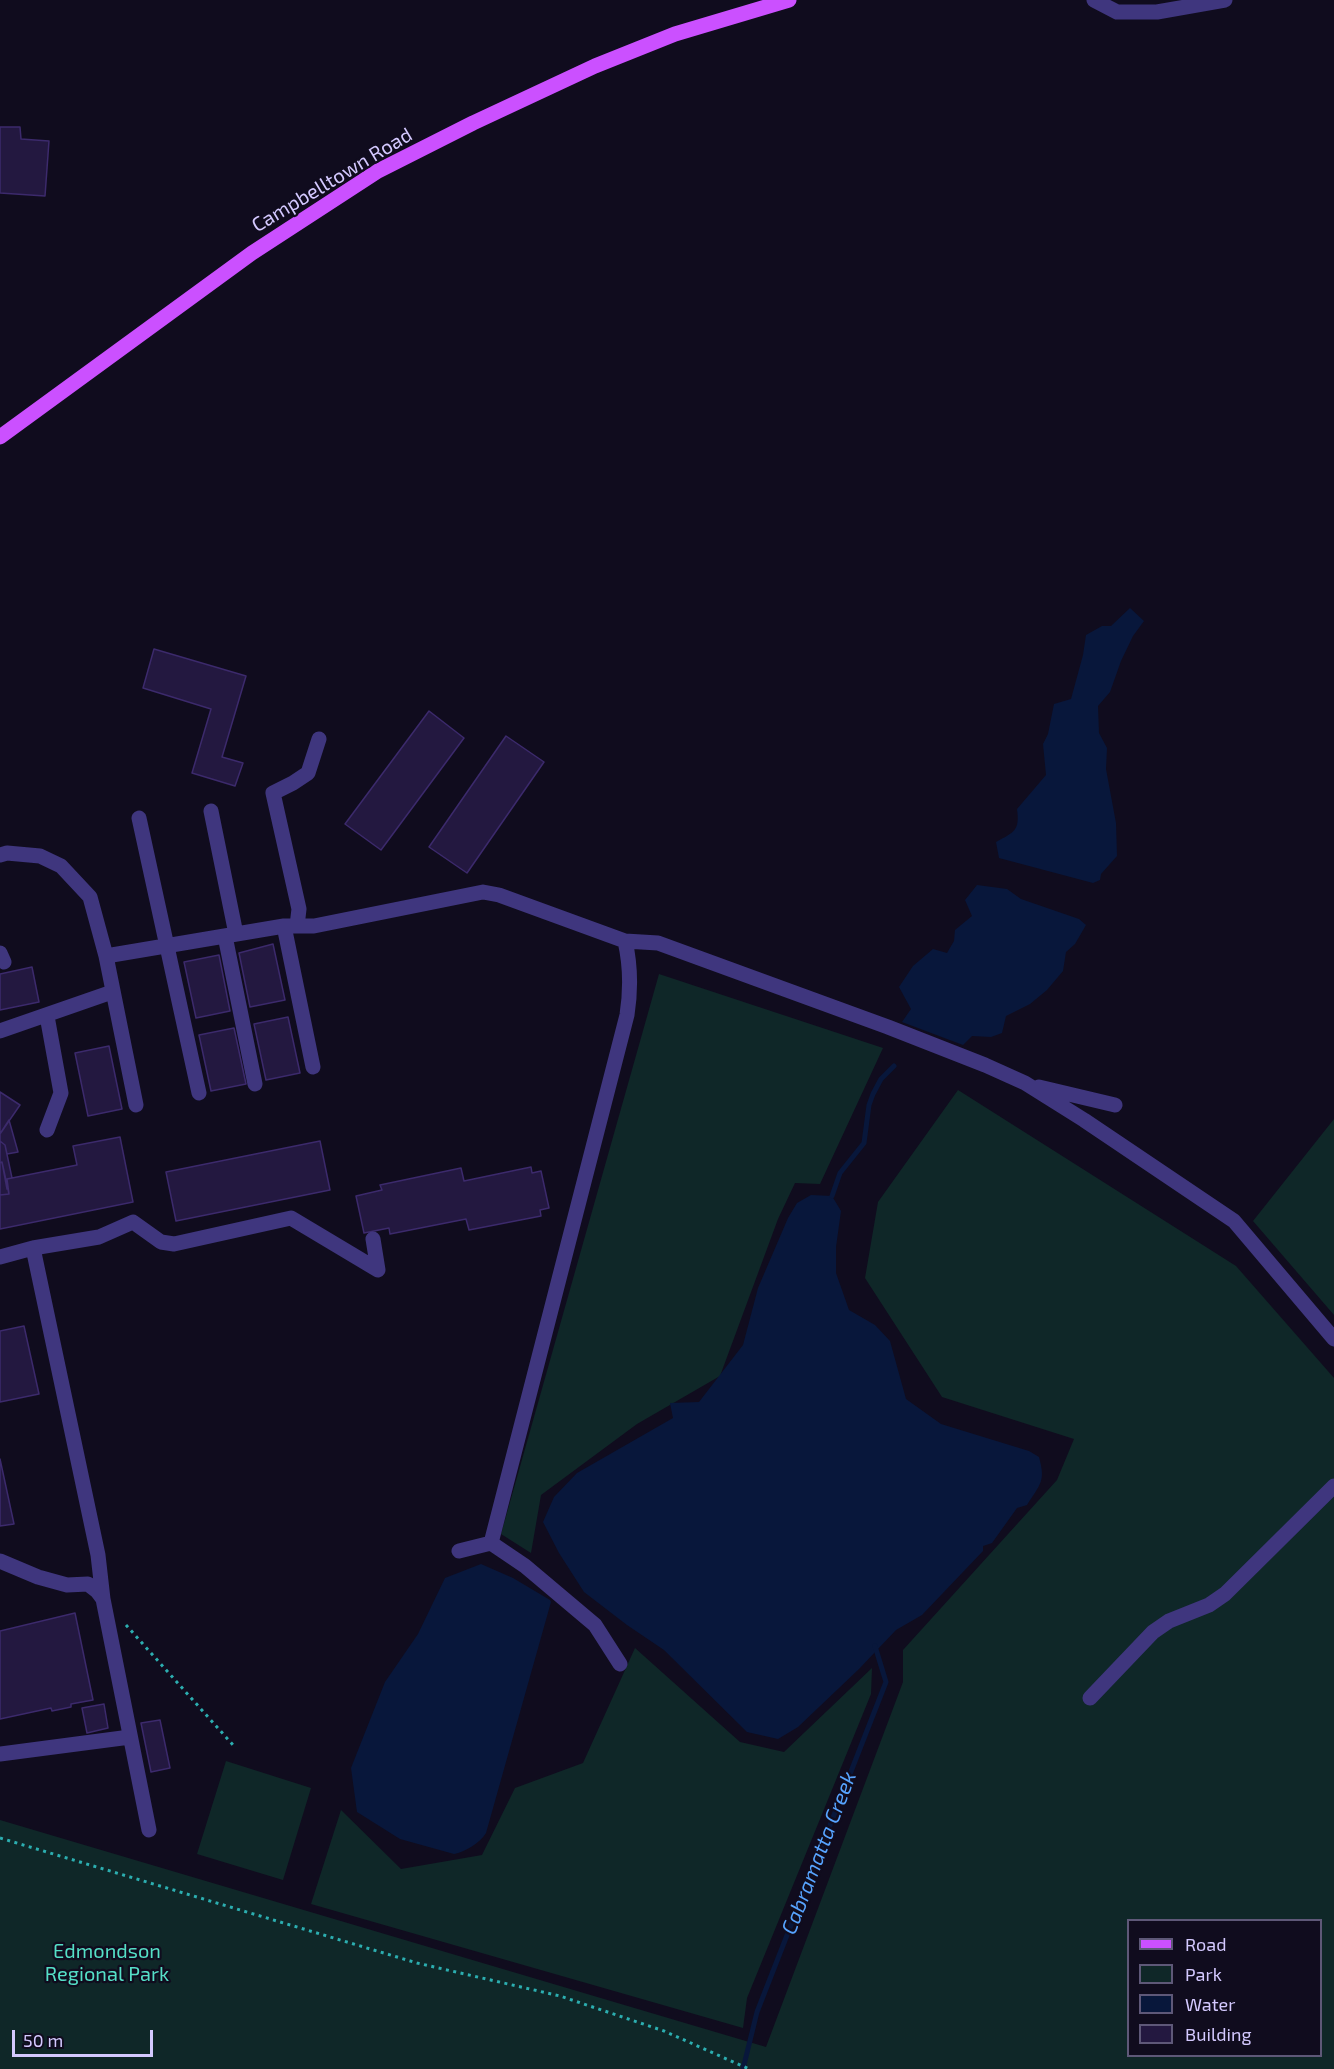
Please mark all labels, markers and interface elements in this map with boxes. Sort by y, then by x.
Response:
street label: Campbelltown Road [247,123,417,237]
water label: Cabramatta Creek [776,1768,862,1938]
legend [1127,1919,1322,2057]
text: Road [1185,1933,1226,1955]
park label: Edmondson Regional Park [45,1939,169,1986]
text: Park [1185,1963,1222,1985]
text: Water [1185,1993,1235,2015]
scale bar [15,2018,156,2056]
text: Building [1185,2023,1252,2045]
text: 50 m [23,2029,63,2051]

